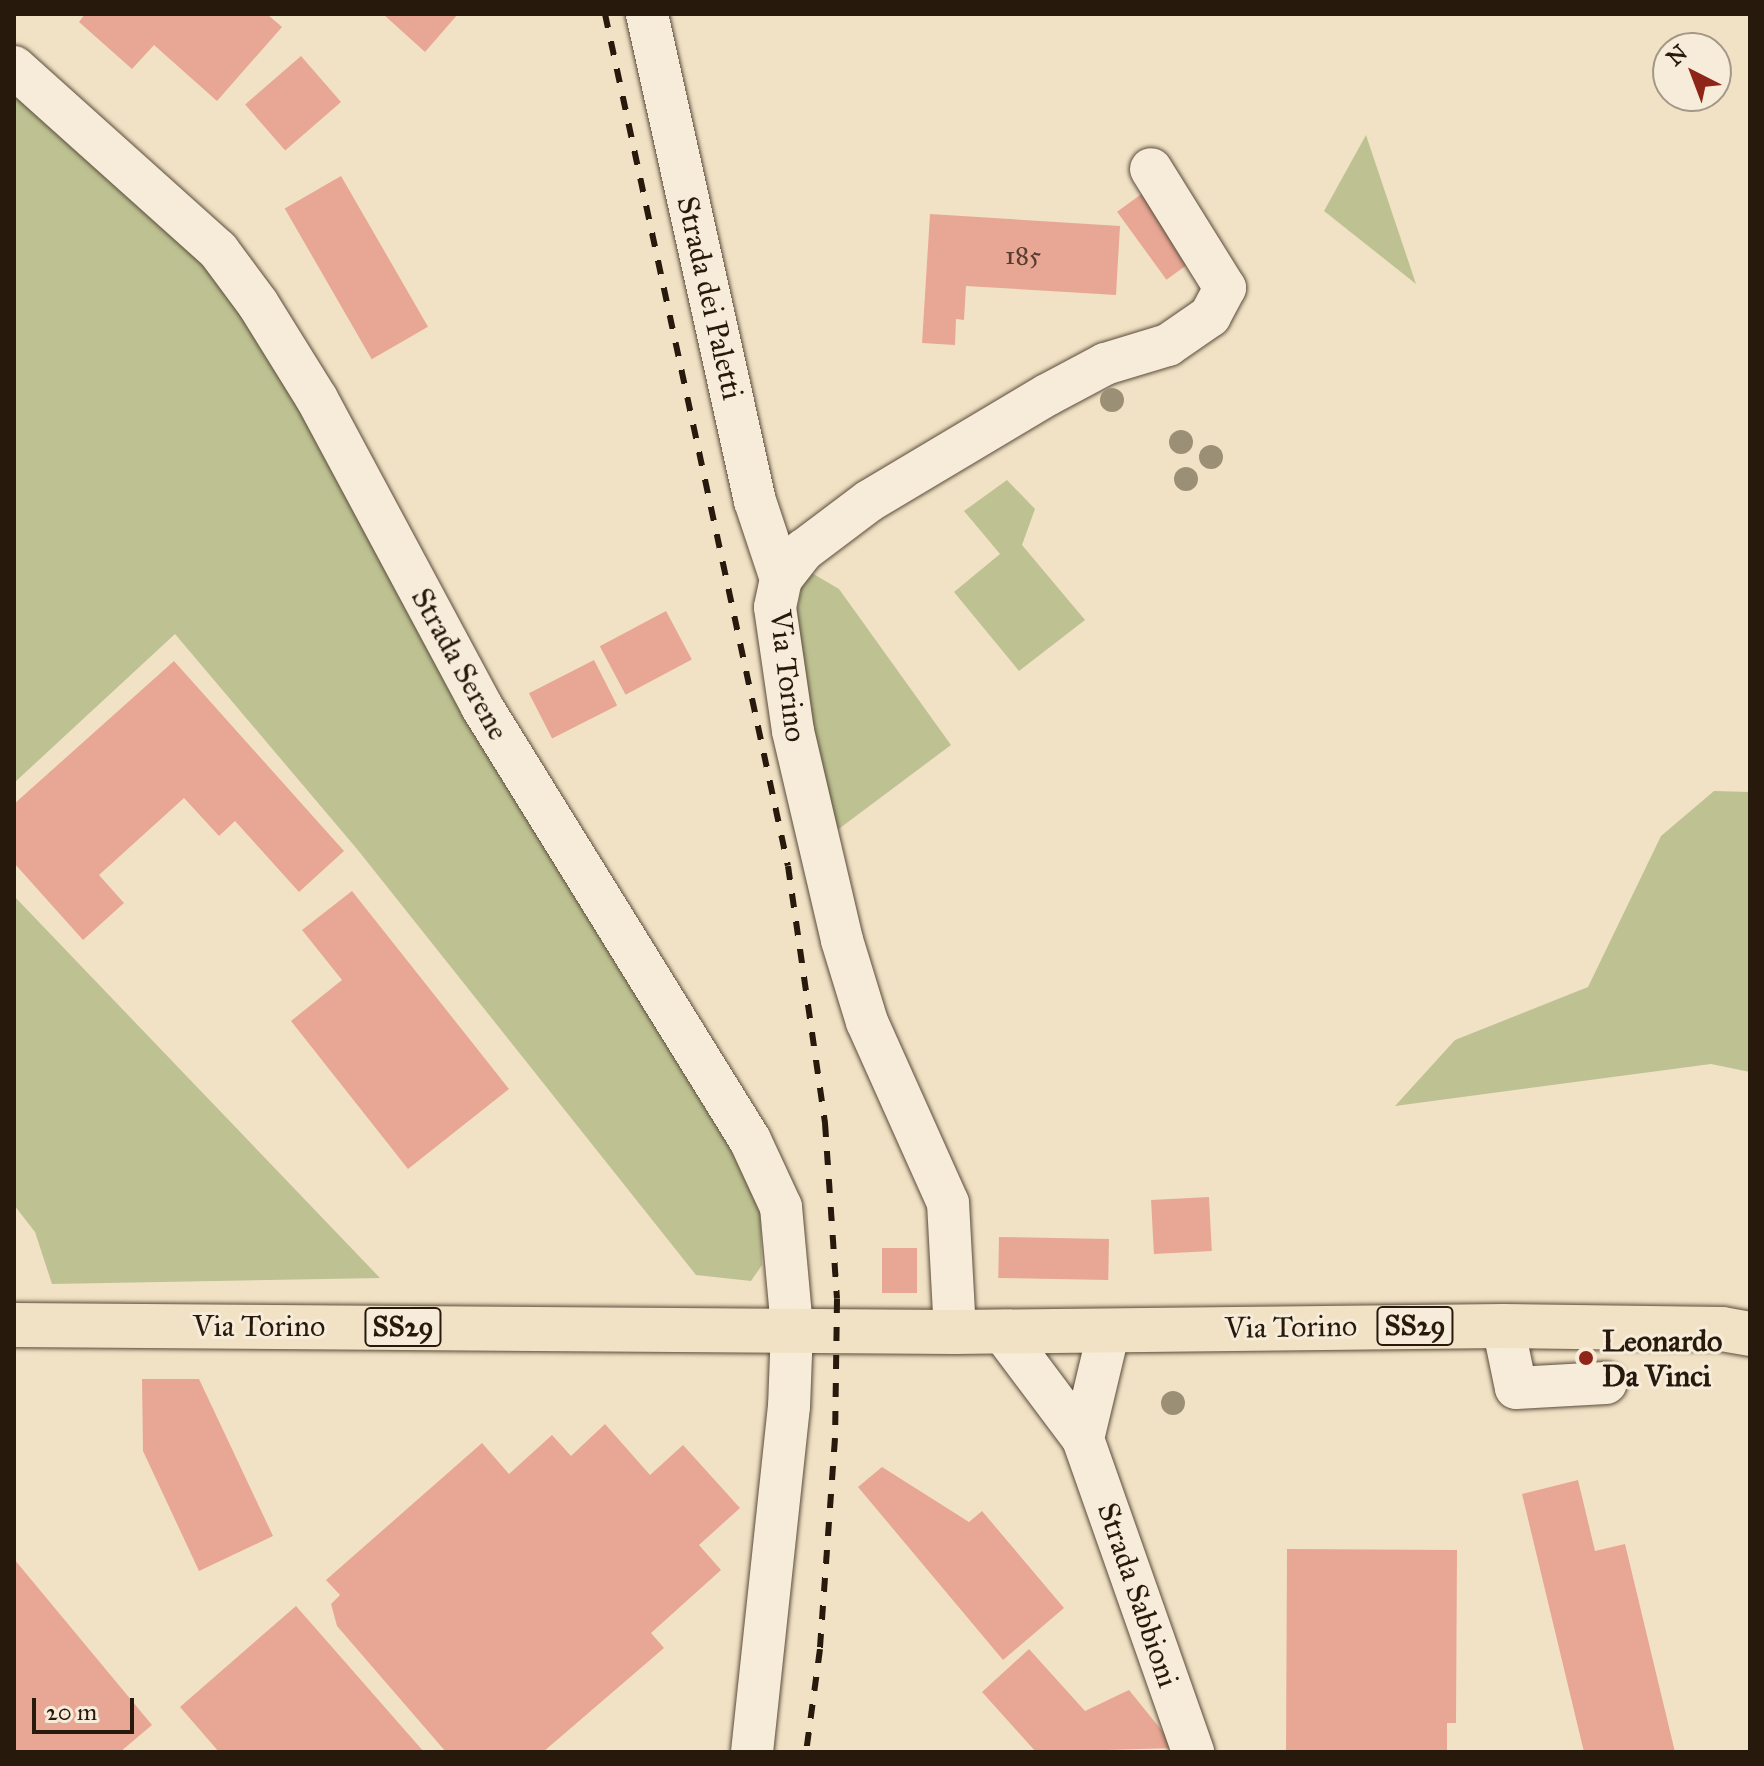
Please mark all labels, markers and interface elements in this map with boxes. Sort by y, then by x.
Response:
north arrow [1652,32,1732,112]
text: N [1661,39,1693,72]
street label: Strada dei Paletti [669,193,751,403]
house number: 185 [1005,240,1041,272]
street label: Strada Serene [404,582,516,746]
street label: Via Torino [762,608,814,744]
road number: SS29 [1375,1302,1455,1350]
road number: SS29 [363,1303,443,1351]
street label: Via Torino [193,1308,325,1344]
street label: Via Torino [1224,1308,1358,1346]
place label: Leonardo Da Vinci [1602,1323,1722,1394]
marker: Leonardo Da Vinci [1577,1349,1595,1367]
street label: Strada Sabbioni [1090,1498,1186,1692]
scale bar [36,1682,138,1732]
text: 20 m [46,1697,97,1727]

